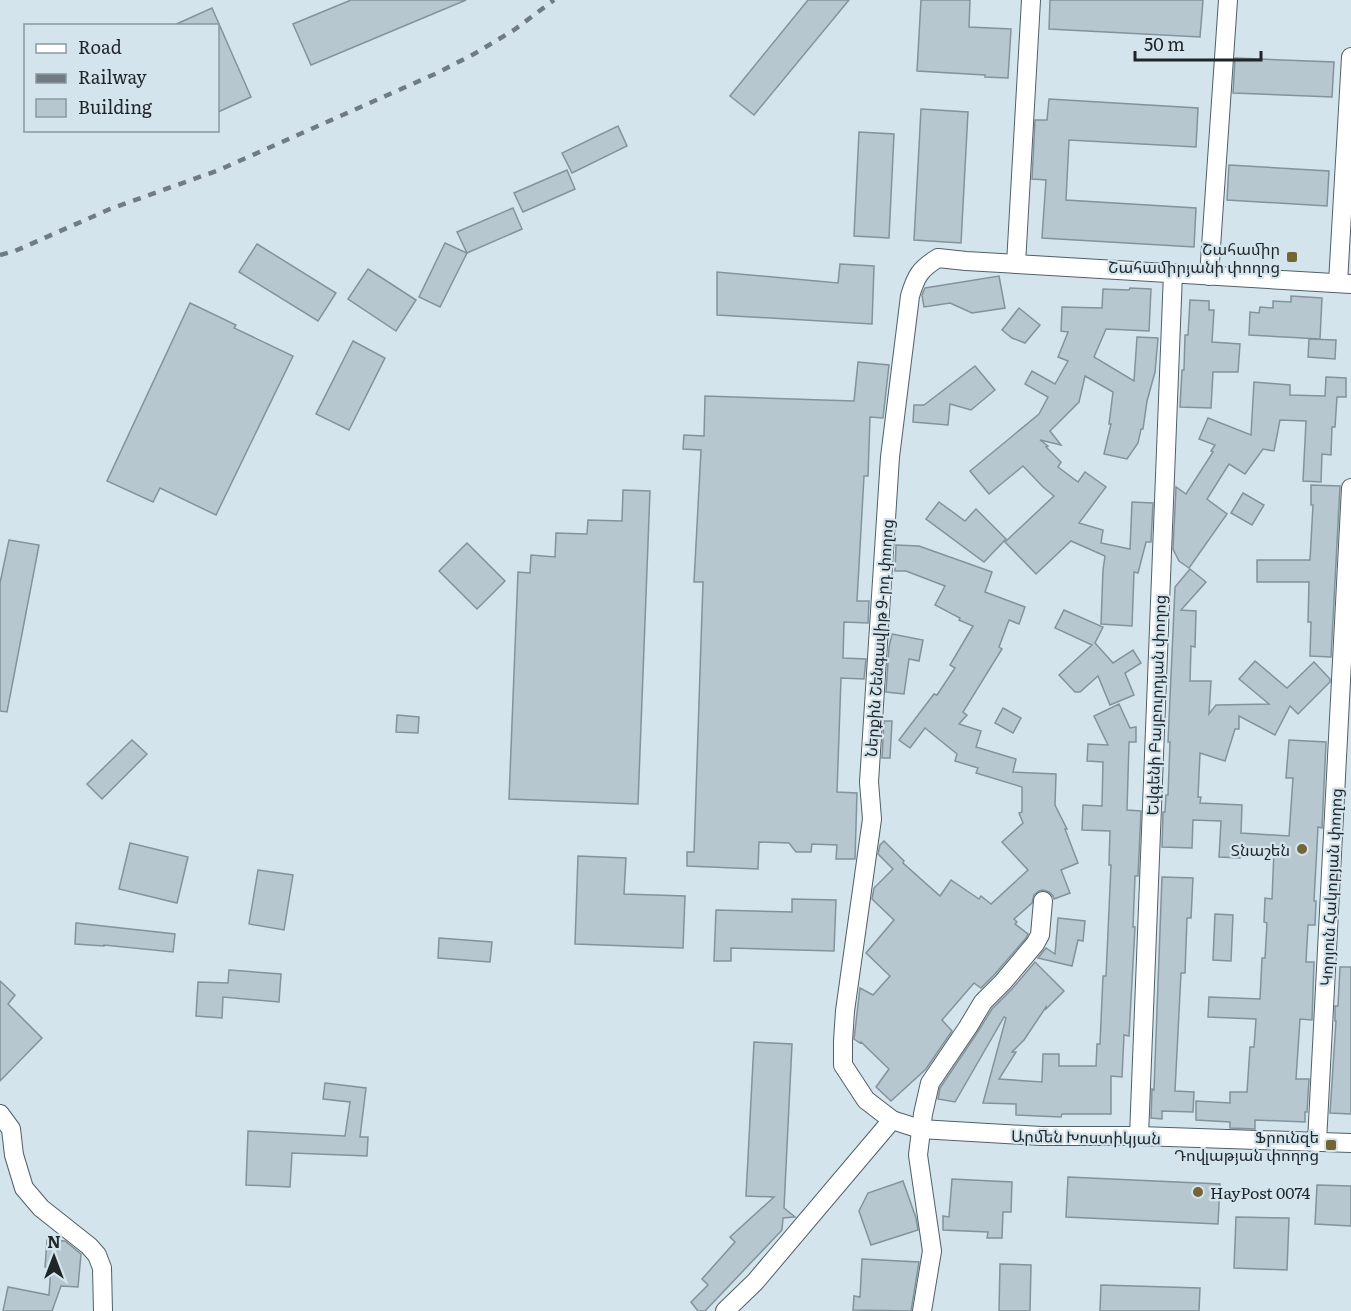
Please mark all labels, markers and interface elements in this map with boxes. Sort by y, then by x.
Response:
legend [24,24,219,132]
scale bar [1135,24,1261,62]
text: 50 m [1144,30,1185,57]
text: Road [78,33,122,60]
text: Railway [78,63,147,90]
text: Building [78,93,153,120]
place label: Շահամիր Շահամիրյանի փողոց [1108,236,1280,278]
marker: Շահամիր Շահամիրյանի փողոց [1285,250,1299,264]
street label: Ներքին Շենգավիթ 9-րդ փողոց [858,518,898,758]
street label: Եվգենի Բայբուրդյան փողոց [1139,594,1171,816]
street label: Կորյուն Հակոբյան փողոց [1313,787,1347,987]
place label: Տնաշեն [1231,837,1290,861]
marker: Տնաշեն [1295,842,1309,856]
street label: Արմեն Խոստիկյան [1011,1123,1161,1149]
place label: Ֆրունզե Դովլաթյան փողոց [1174,1124,1319,1166]
marker: Ֆրունզե Դովլաթյան փողոց [1324,1138,1338,1152]
place label: HayPost 0074 [1210,1180,1310,1204]
marker: HayPost 0074 [1191,1185,1205,1199]
north arrow [24,1227,84,1287]
text: N [47,1229,61,1253]

